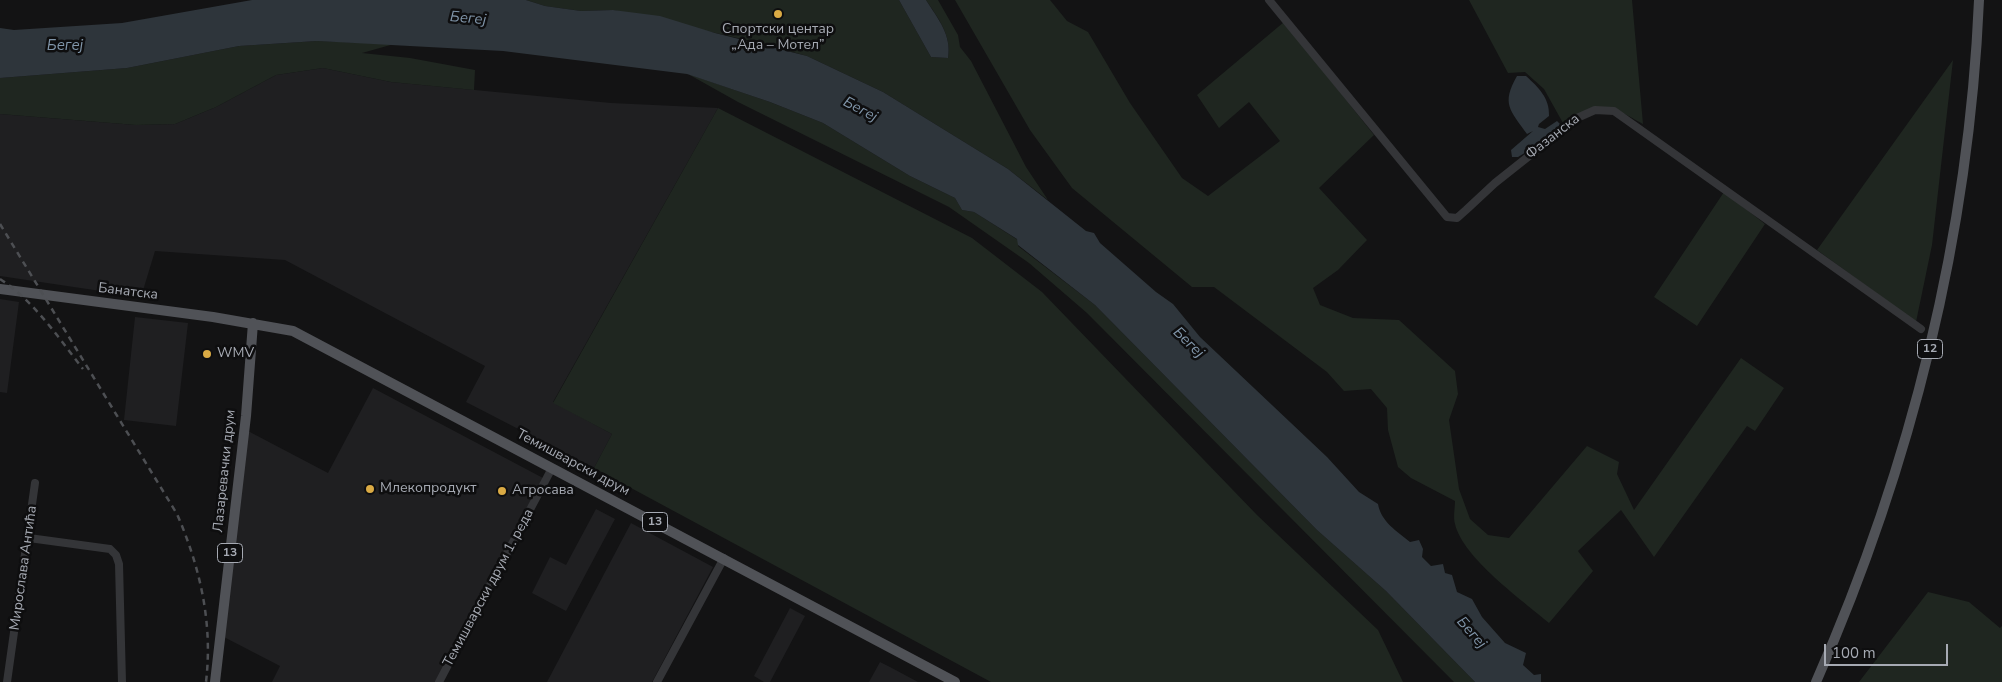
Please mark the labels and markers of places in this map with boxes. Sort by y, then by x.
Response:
marker: Спортски центар „Ада – Мотел” [772,8,784,20]
place label: Спортски центар „Ада – Мотел” [722,22,834,54]
place label: WMV [217,346,254,362]
marker: WMV [201,348,213,360]
place label: Млекопродукт [380,481,476,497]
marker: Млекопродукт [364,483,376,495]
place label: Агросава [512,483,574,499]
marker: Агросава [496,485,508,497]

